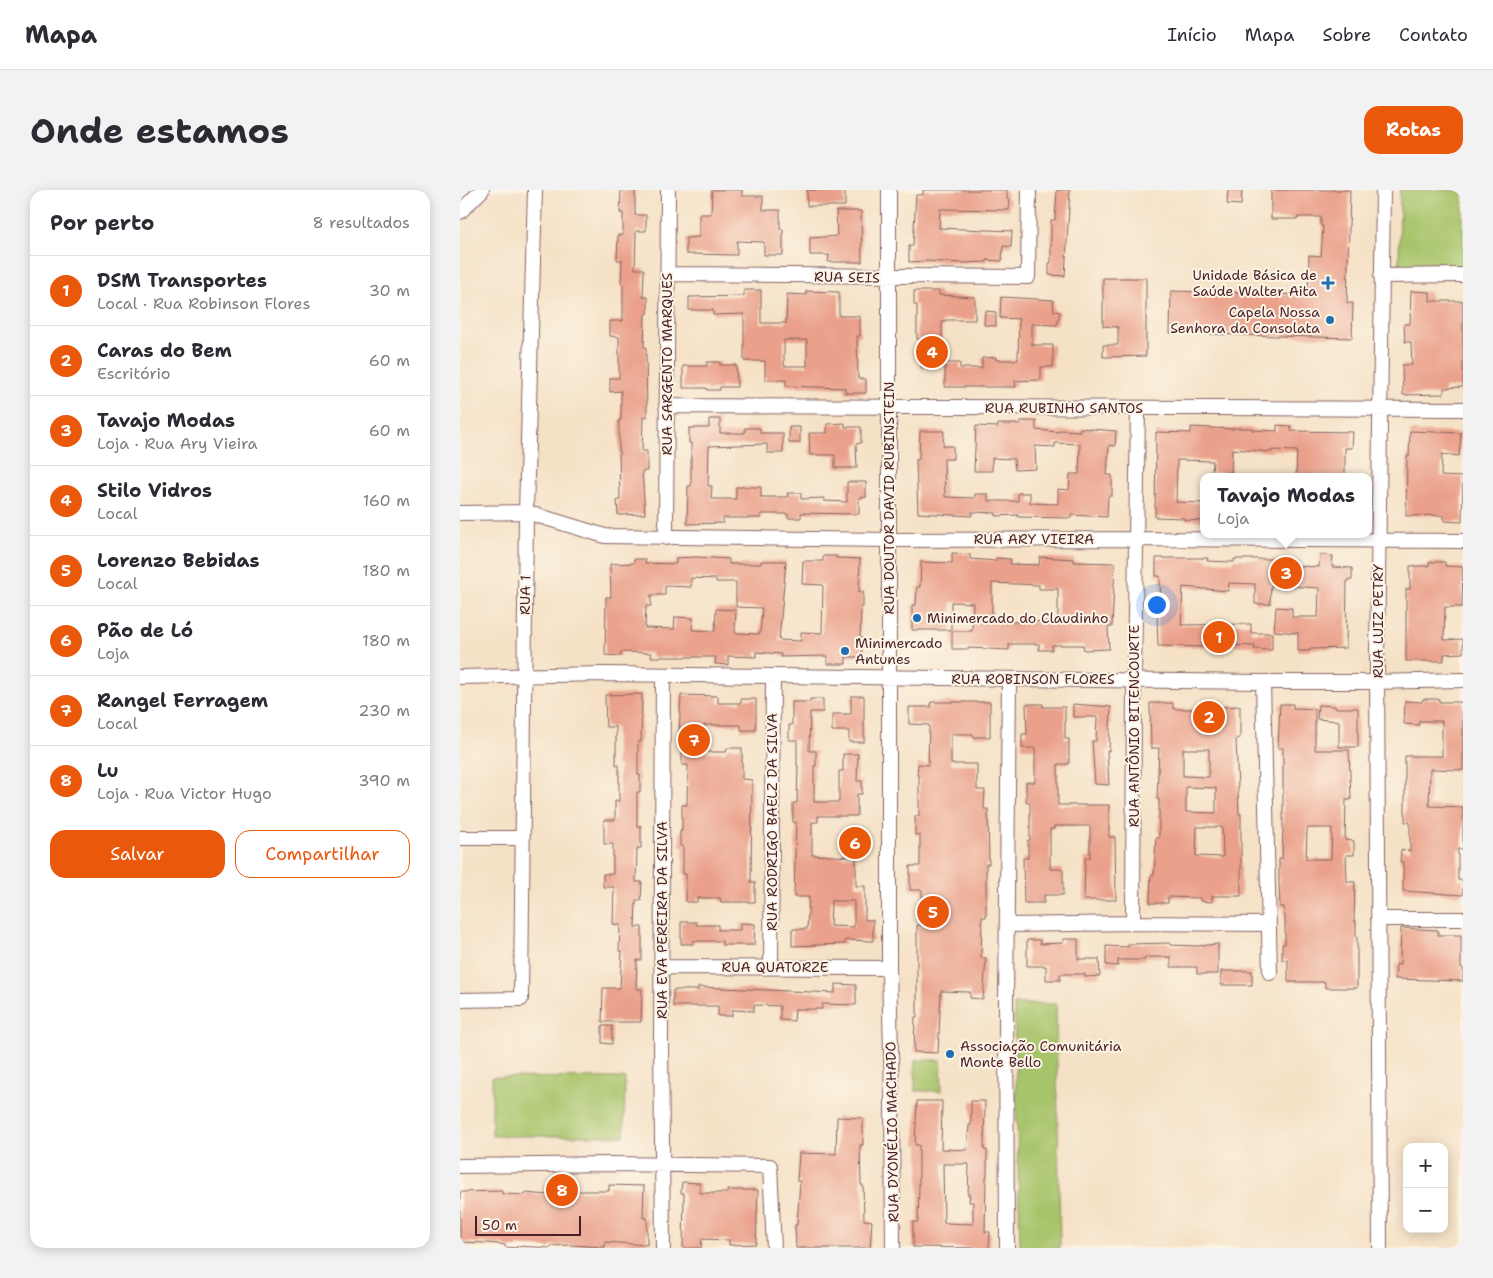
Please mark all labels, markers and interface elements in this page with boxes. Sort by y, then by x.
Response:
text: Mapa [25,19,97,51]
text: Início [1167,23,1217,47]
text: Mapa [1245,23,1294,47]
text: Sobre [1322,23,1371,47]
text: Contato [1399,23,1468,47]
button: Rotas [1364,106,1463,154]
text: Onde estamos [30,107,289,154]
text: Por perto [50,209,154,237]
text: 8 resultados [312,212,410,233]
place label: Unidade Básica de Saúde Walter Aita [1192,266,1317,300]
street label: RUA SEIS [814,267,880,287]
text: DSM Transportes [97,268,267,293]
street label: RUA SARGENTO MARQUES [658,273,676,455]
marker: Unidade Básica de Saúde Walter Aita [1321,276,1335,290]
text: 1 [62,280,70,301]
text: 30 m [369,280,410,301]
text: Local · Rua Robinson Flores [97,293,310,314]
place label: Capela Nossa Senhora da Consolata [1170,303,1320,337]
marker: Capela Nossa Senhora da Consolata [1324,314,1336,326]
pin: 4 [916,333,948,371]
text: Caras do Bem [97,338,232,363]
text: 2 [60,350,72,371]
text: 60 m [369,350,410,371]
text: Escritório [97,363,170,384]
street label: RUA DOUTOR DAVID RUBINSTEIN [880,382,898,615]
street label: RUA RUBINHO SANTOS [985,399,1143,417]
text: Tavajo Modas [97,408,235,433]
text: 3 [60,420,72,441]
text: 60 m [369,420,410,441]
text: Loja · Rua Ary Vieira [97,433,257,454]
popup [1200,473,1372,538]
text: Stilo Vidros [97,478,212,503]
text: Tavajo Modas [1217,483,1355,508]
text: 4 [60,490,72,511]
text: 160 m [363,490,410,511]
text: Local [97,503,138,524]
text: Loja [1217,508,1249,529]
street label: RUA ARY VIEIRA [974,530,1094,548]
text: Lorenzo Bebidas [97,548,260,573]
pin: 3 [1270,554,1302,592]
text: 5 [61,560,71,581]
text: 180 m [362,560,410,581]
street label: RUA LUIZ PETRY [1369,563,1387,678]
text: Local [97,573,138,594]
street label: RUA 1 [516,575,534,615]
your location [1144,592,1170,618]
place label: Minimercado do Claudinho [927,609,1108,627]
marker: Minimercado do Claudinho [911,612,923,624]
text: Pão de Ló [97,618,193,643]
pin: 1 [1203,618,1235,656]
street label: RUA ANTÔNIO BITENCOURTE [1125,625,1143,827]
text: 6 [60,630,72,651]
text: 180 m [362,630,410,651]
place label: Minimercado Antunes [855,634,942,668]
text: Loja [97,643,129,664]
marker: Minimercado Antunes [839,645,851,657]
street label: RUA ROBINSON FLORES [951,670,1115,688]
text: Rangel Ferragem [97,688,268,713]
pin: 2 [1193,698,1225,736]
text: 7 [60,700,72,721]
text: 230 m [358,700,410,721]
text: Local [97,713,138,734]
street label: RUA RODRIGO BAELZ DA SILVA [763,713,781,931]
pin: 7 [678,721,710,759]
text: Lu [97,758,119,783]
text: 8 [60,770,72,791]
text: 390 m [358,770,410,791]
text: Loja · Rua Victor Hugo [97,783,272,804]
street label: RUA EVA PEREIRA DA SILVA [653,821,671,1019]
pin: 6 [839,824,871,862]
button: Salvar [50,830,225,878]
button: Compartilhar [235,830,410,878]
pin: 5 [917,893,949,931]
street label: RUA QUATORZE [722,958,829,976]
place label: Associação Comunitária Monte Bello [960,1037,1122,1071]
street label: RUA DYONÉLIO MACHADO [881,1041,903,1223]
marker: Associação Comunitária Monte Bello [944,1048,956,1060]
map controls [1403,1143,1448,1233]
button: + [1403,1143,1448,1188]
pin: 8 [546,1171,578,1209]
button: − [1403,1188,1448,1233]
scale bar [475,1213,581,1236]
text: 50 m [482,1216,517,1234]

